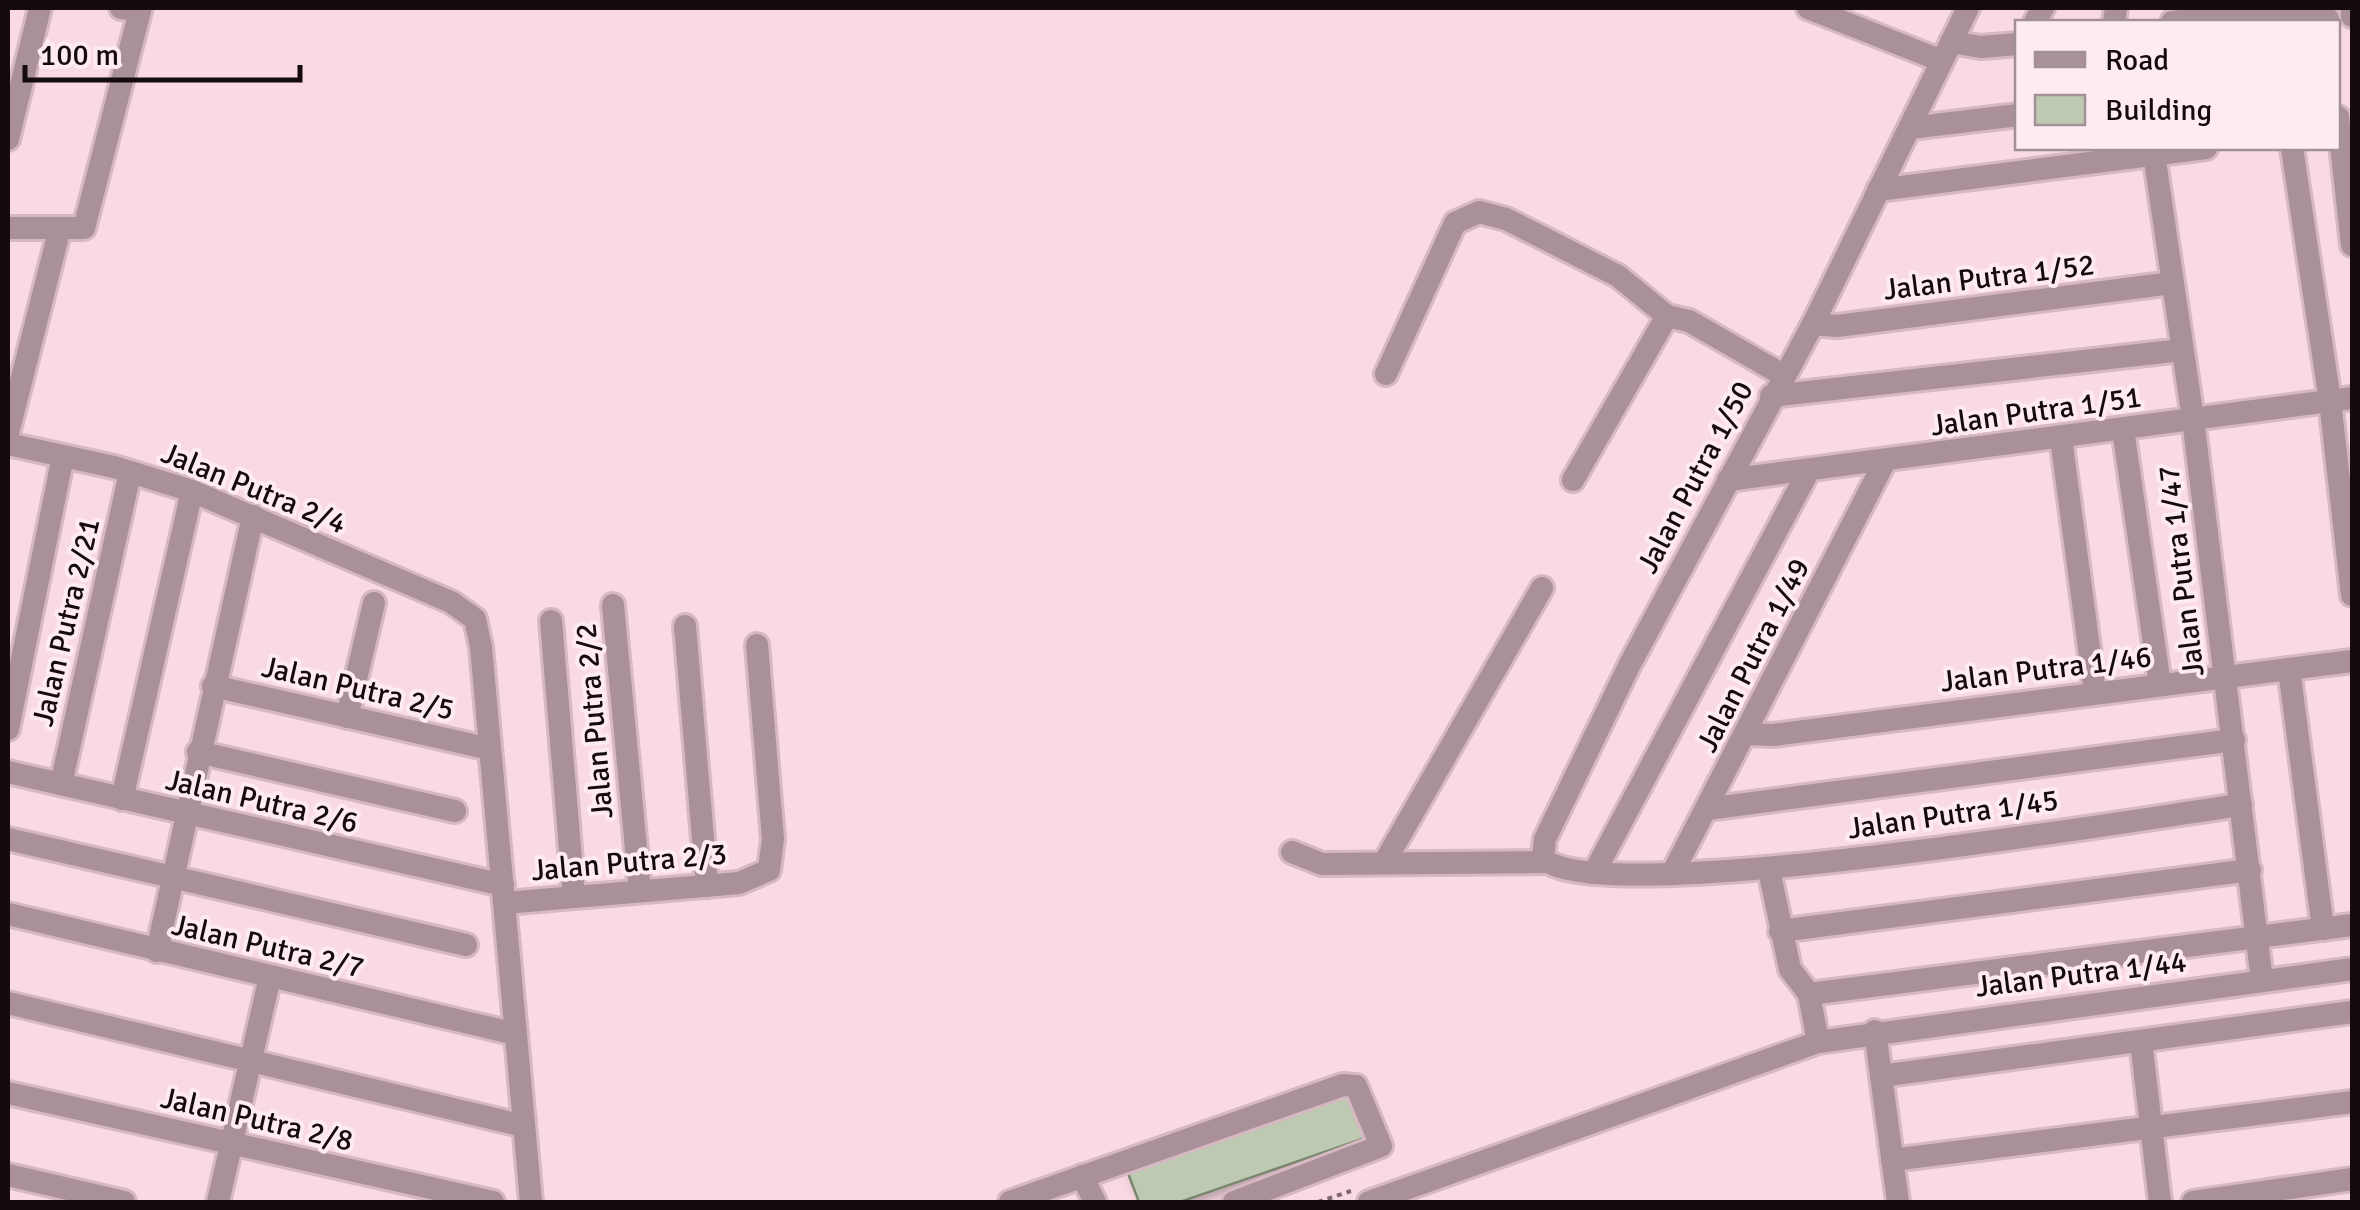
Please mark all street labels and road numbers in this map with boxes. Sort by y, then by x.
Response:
street label: Jalan Putra 1/52 [1881,246,2097,309]
street label: Jalan Putra 1/50 [1629,375,1762,580]
street label: Jalan Putra 1/51 [1928,378,2144,445]
street label: Jalan Putra 2/4 [156,435,352,542]
street label: Jalan Putra 1/47 [2150,463,2213,679]
street label: Jalan Putra 2/21 [25,515,108,730]
street label: Jalan Putra 1/49 [1689,552,1818,758]
street label: Jalan Putra 2/2 [568,622,621,820]
street label: Jalan Putra 1/46 [1938,638,2154,701]
street label: Jalan Putra 2/5 [258,648,458,729]
street label: Jalan Putra 2/6 [162,761,362,842]
street label: Jalan Putra 1/45 [1845,781,2061,848]
street label: Jalan Putra 2/3 [530,836,728,889]
street label: Jalan Putra 2/7 [168,906,368,987]
street label: Jalan Putra 1/44 [1973,943,2189,1006]
street label: Jalan Putra 2/8 [157,1079,357,1160]

